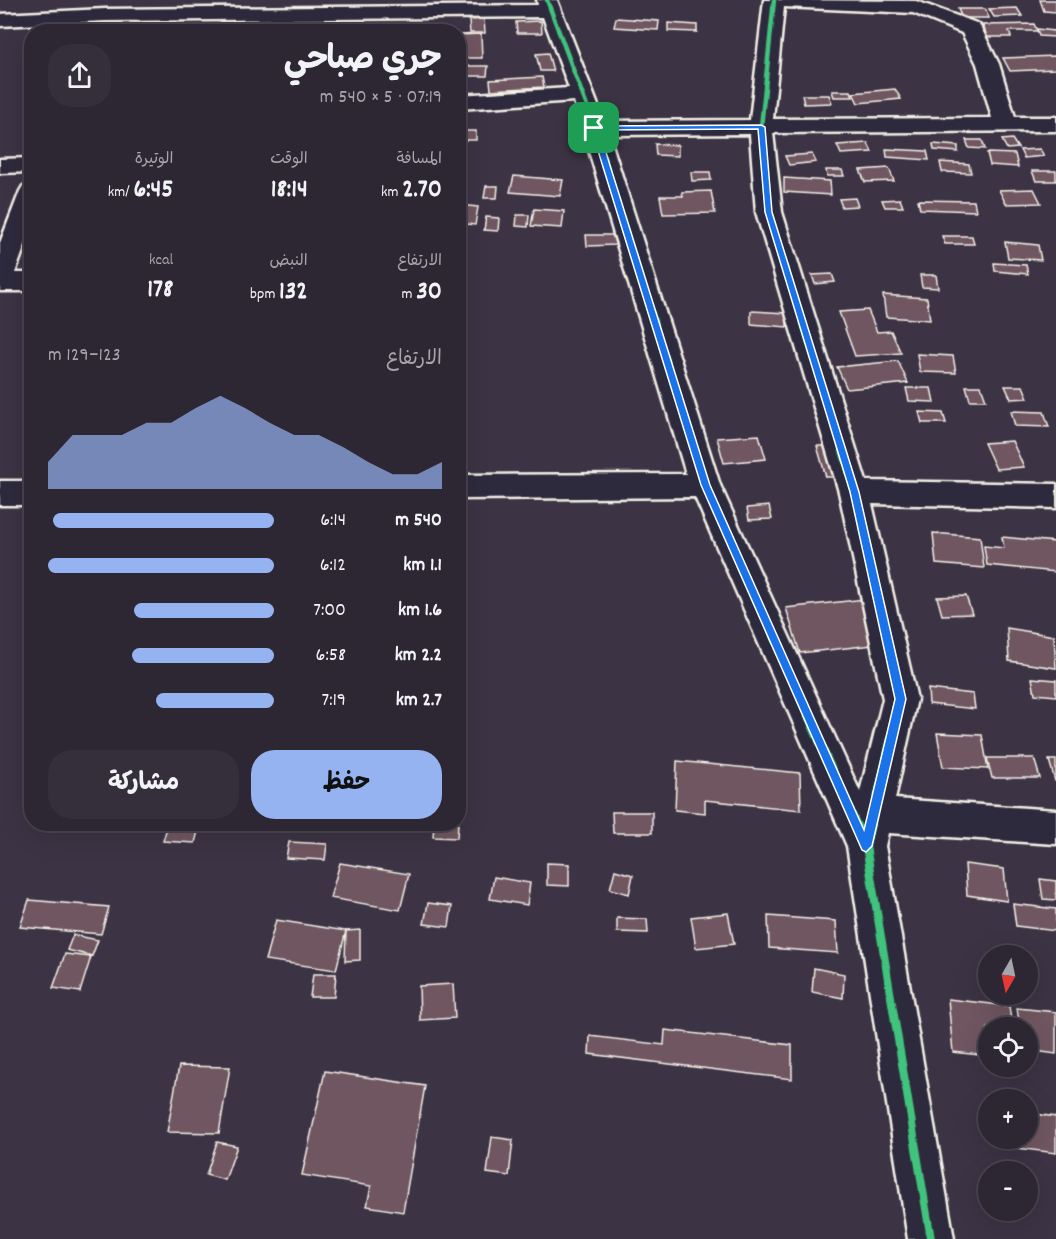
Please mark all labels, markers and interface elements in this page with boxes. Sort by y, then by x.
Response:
text: جري صباحي [284,38,442,85]
button: share [48,44,111,107]
text: 07:19 · 5 × 540 m [320,84,442,112]
pin [568,102,619,153]
icon: arrive [577,111,610,144]
text: الوتيرة [135,148,173,171]
text: الوقت [270,148,308,171]
text: المسافة [396,148,442,171]
text: 6:45 [133,172,173,209]
text: 18:14 [271,172,308,209]
text: 2.70 [402,172,442,209]
text: /km [108,181,133,204]
text: km [381,181,402,204]
text: kcal [149,249,173,272]
text: النبض [269,250,308,273]
text: الارتفاع [397,250,442,273]
text: 178 [147,272,173,309]
text: 132 [279,274,308,311]
text: 30 [416,274,442,311]
text: bpm [250,283,279,306]
text: m [402,283,416,306]
text: 123–129 m [48,342,121,370]
text: الارتفاع [386,346,442,374]
text: 6:14 [320,507,346,535]
text: 540 m [395,507,442,535]
text: 6:12 [320,552,346,580]
text: 1.1 km [403,552,442,580]
text: 7:00 [313,597,346,625]
text: 1.6 km [398,597,442,625]
text: 6:58 [316,642,346,670]
text: 2.2 km [395,642,442,670]
text: 7:19 [321,687,346,715]
text: 2.7 km [396,687,442,715]
button: مشاركة [48,750,239,819]
button: حفظ [251,750,442,819]
north arrow [978,945,1038,1005]
map controls [978,945,1038,1221]
button: locate [978,1017,1038,1077]
button: + [978,1089,1038,1149]
button: − [978,1161,1038,1221]

